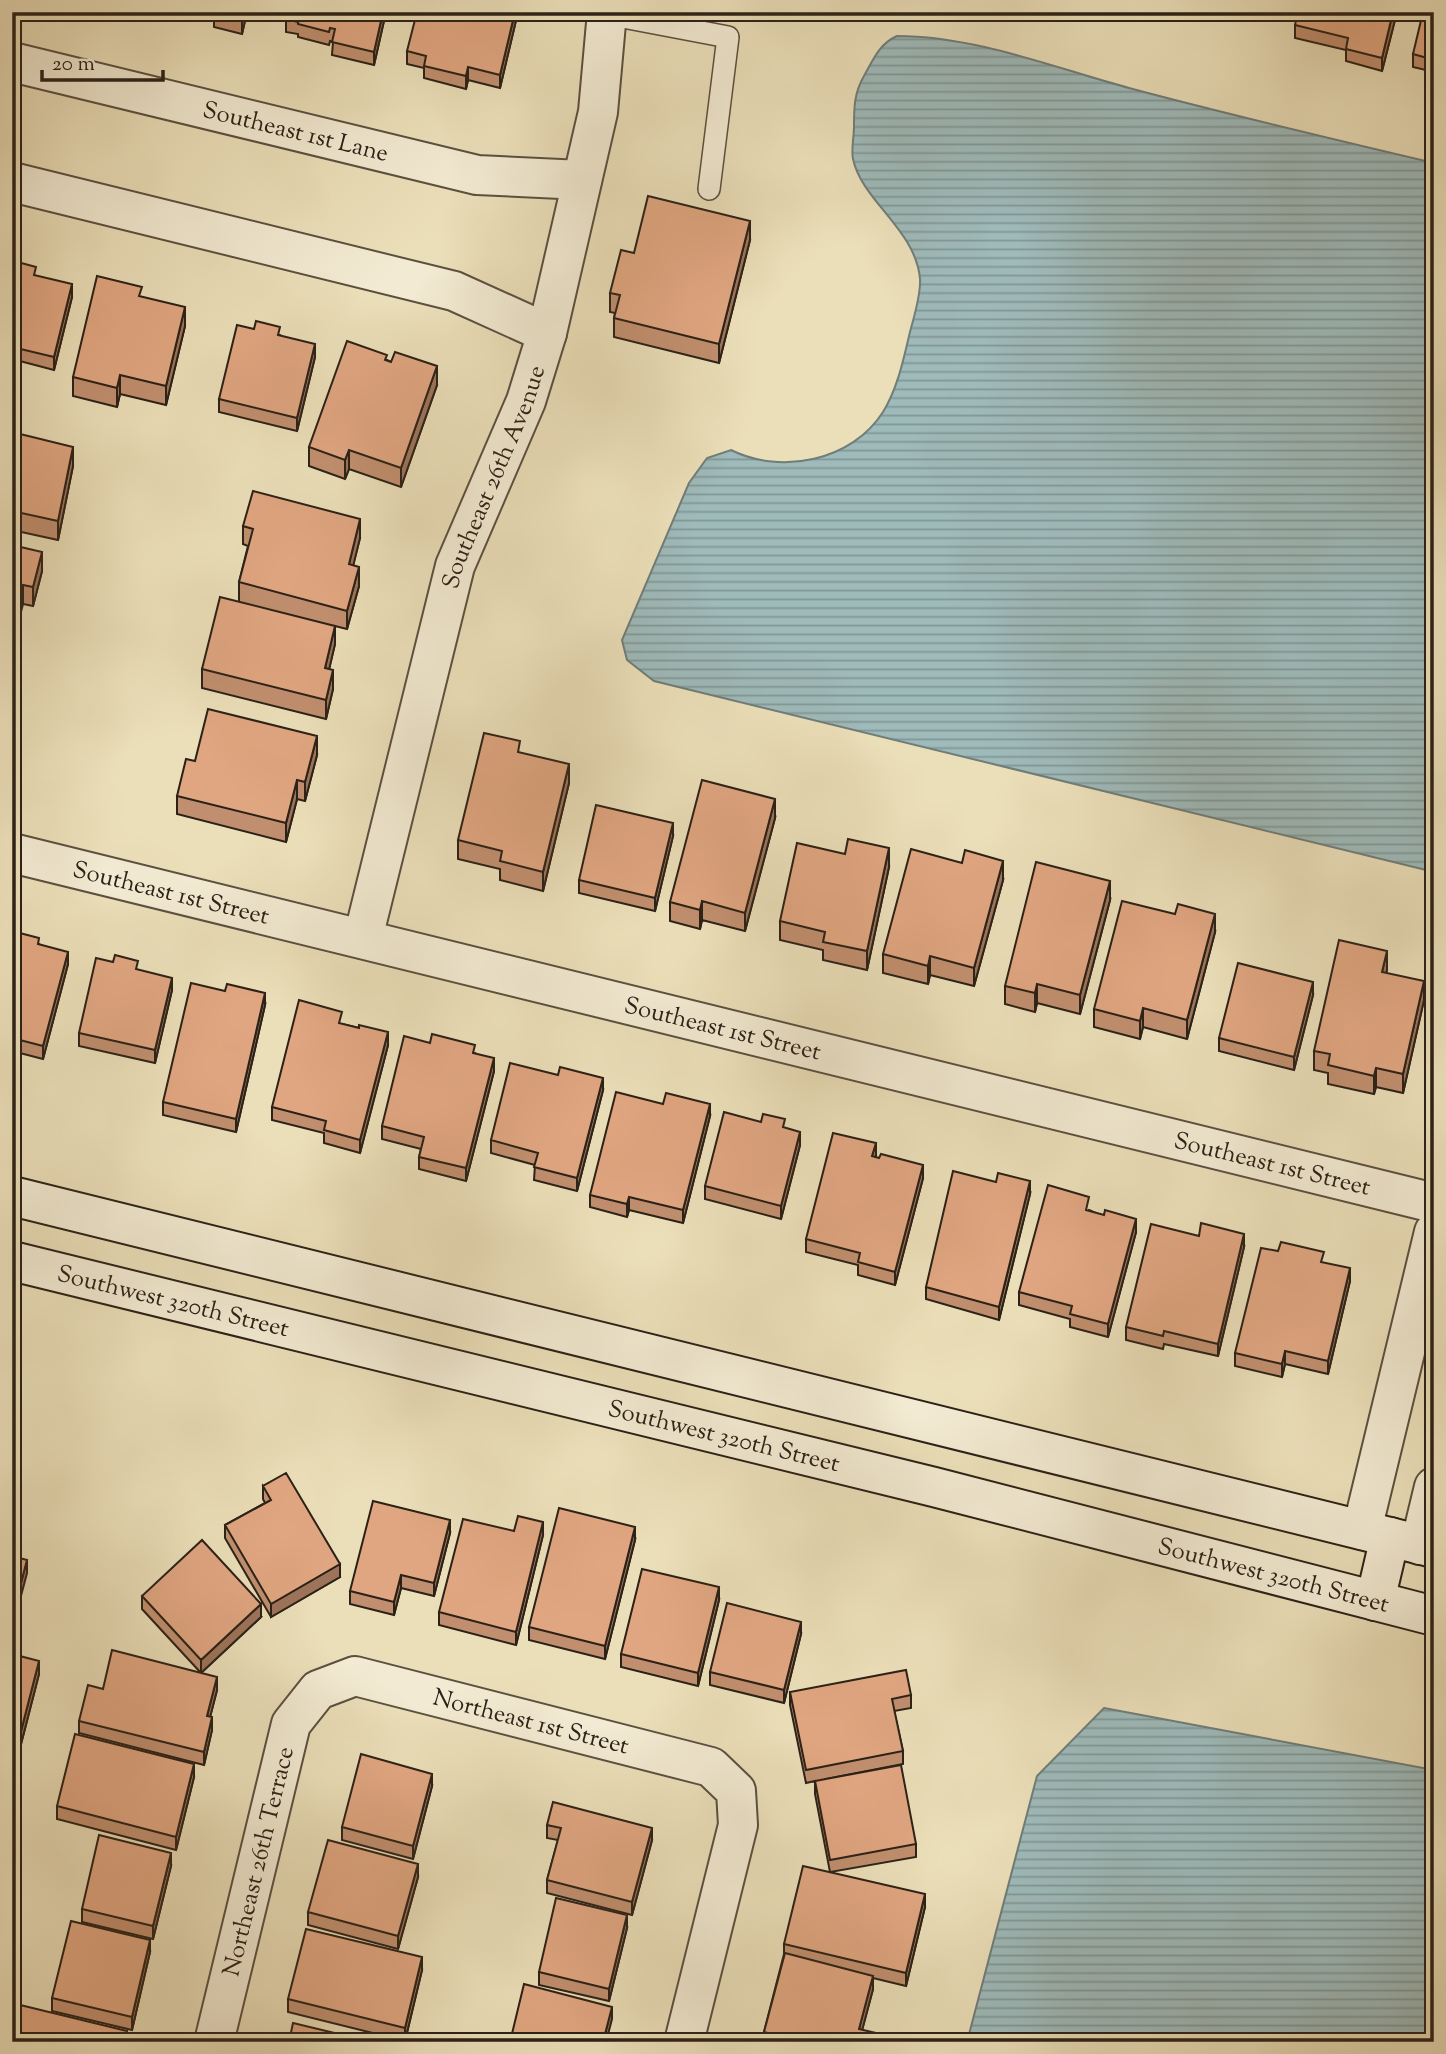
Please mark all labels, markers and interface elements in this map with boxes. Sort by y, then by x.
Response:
scale bar [42,38,163,82]
text: 20 m [52,50,95,80]
street label: Southeast 1st Lane [199,94,392,172]
street label: Southeast 26th Avenue [435,361,555,593]
street label: Southeast 1st Street [69,854,273,935]
street label: Southeast 1st Street [620,989,824,1070]
street label: Southeast 1st Street [1170,1125,1374,1206]
street label: Southwest 320th Street [53,1258,292,1347]
street label: Southwest 320th Street [604,1393,843,1482]
street label: Southwest 320th Street [1154,1530,1392,1623]
street label: Northeast 1st Street [429,1682,632,1764]
street label: Northeast 26th Terrace [216,1743,304,1980]

